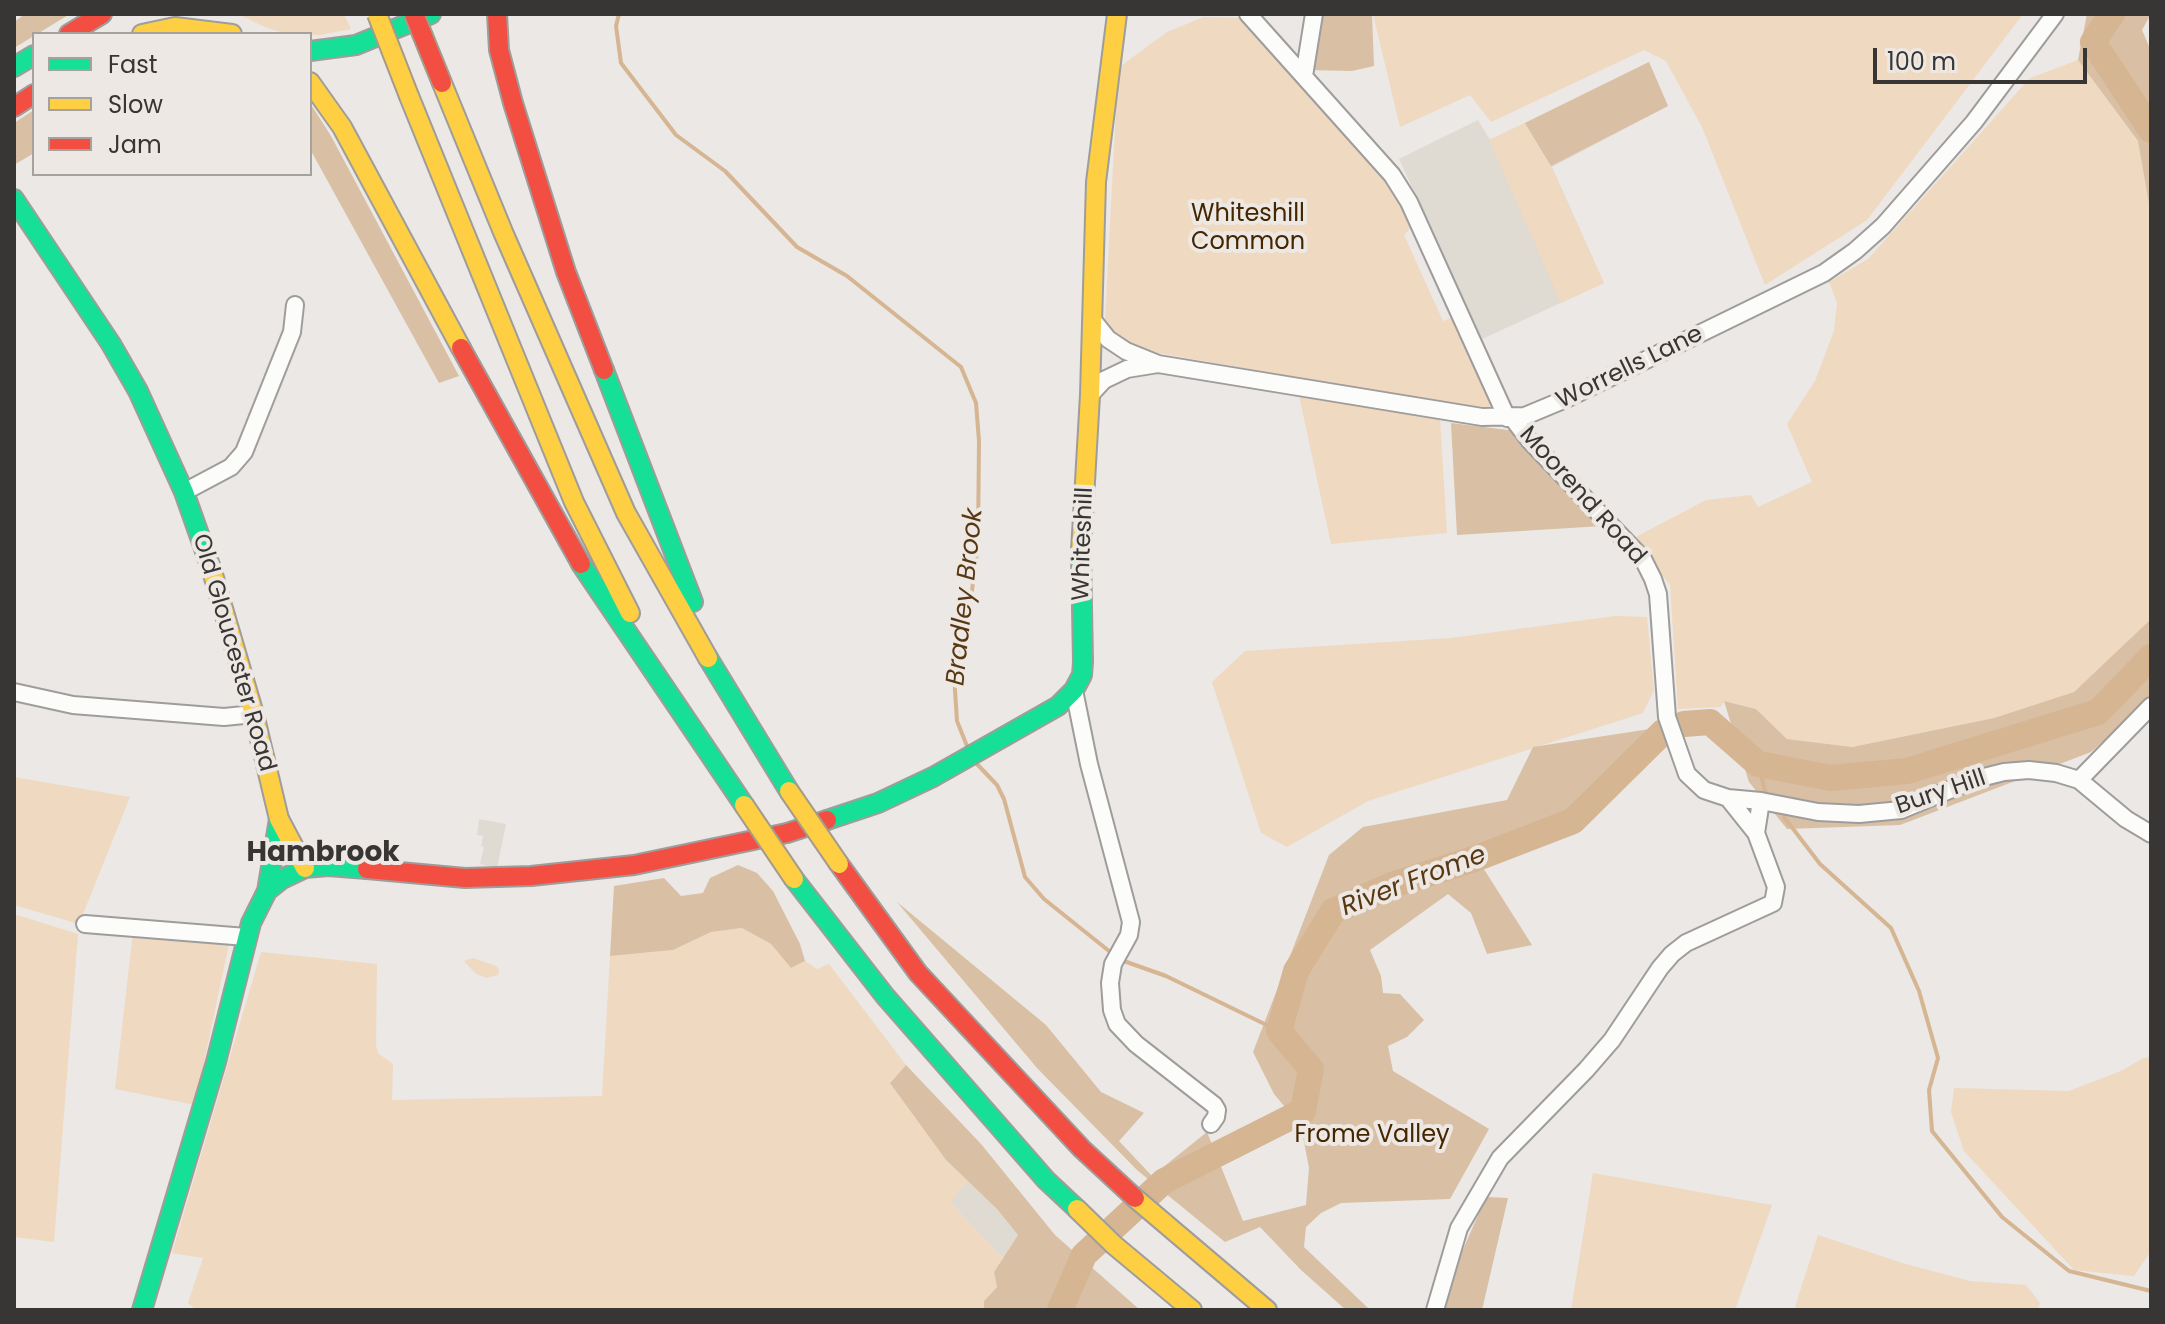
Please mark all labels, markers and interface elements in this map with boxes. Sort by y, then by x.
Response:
legend [32,32,312,176]
scale bar [1877,32,2091,82]
text: 100 m [1887,45,1956,78]
text: Fast [108,48,158,81]
text: Slow [108,88,163,121]
text: Jam [108,128,162,161]
park label: Whiteshill Common [1191,201,1305,257]
street label: Worrells Lane [1552,320,1708,416]
street label: Moorend Road [1513,421,1651,571]
street label: Whiteshill [1068,487,1100,601]
water label: Bradley Brook [941,507,991,687]
street label: Old Gloucester Road [185,531,281,775]
street label: Bury Hill [1892,764,1990,822]
district label: Hambrook [246,837,400,871]
water label: River Frome [1337,840,1491,924]
park label: Frome Valley [1294,1122,1450,1150]

